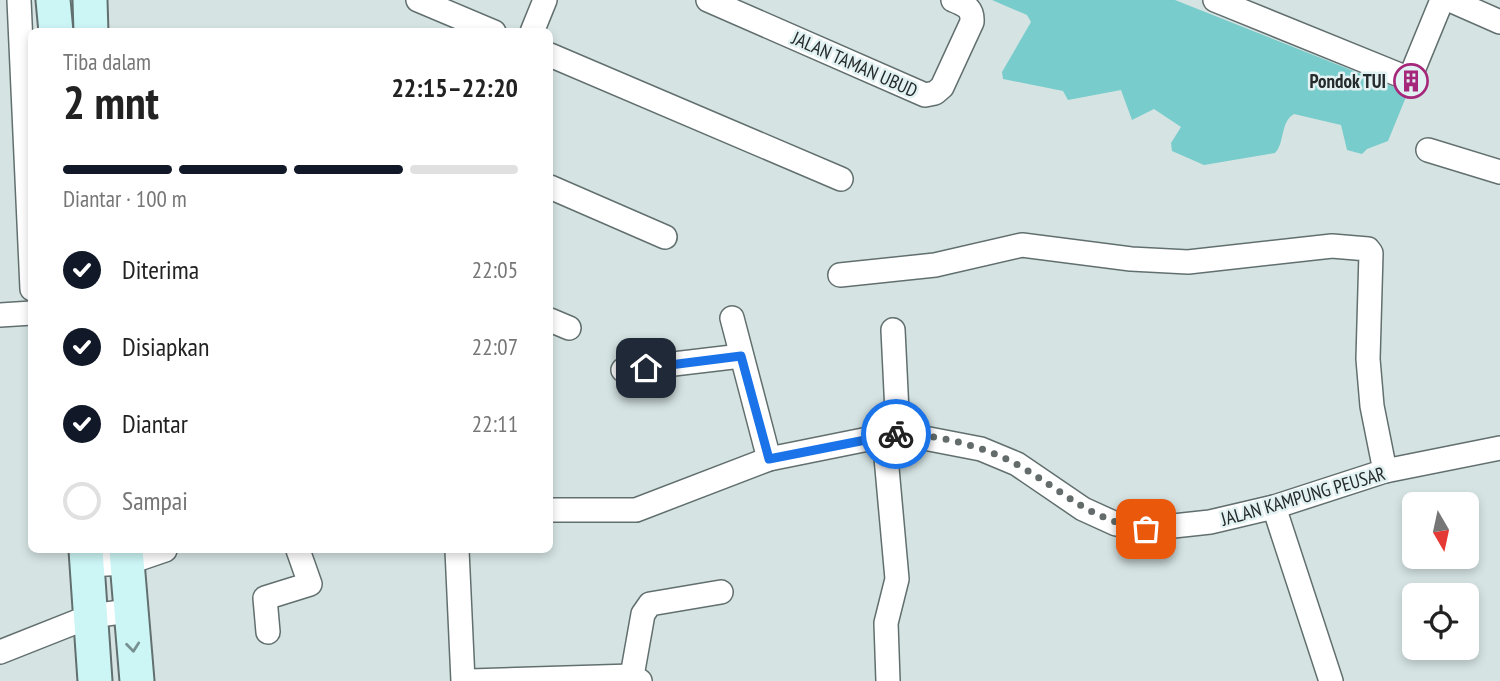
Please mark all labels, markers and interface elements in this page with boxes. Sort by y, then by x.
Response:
street label: JALAN TAMAN UBUD [788,25,921,102]
text: Tiba dalam [63,47,151,76]
building icon: Pondok TUI [1392,62,1430,100]
place label: Pondok TUI [1310,69,1386,93]
text: 22:15–22:20 [391,71,518,104]
text: 2 mnt [63,72,159,132]
text: Diantar · 100 m [63,184,187,213]
icon: check [63,251,101,289]
text: Diterima [122,253,199,286]
text: 22:05 [472,255,518,284]
icon: check [63,328,101,366]
text: Disiapkan [122,330,209,363]
text: 22:07 [472,332,518,361]
pin [616,338,676,398]
icon: home [627,349,665,387]
courier [861,399,931,469]
icon: check [63,405,101,443]
text: Diantar [122,407,188,440]
text: 22:11 [472,409,518,438]
icon: bike [877,415,915,453]
street label: JALAN KAMPUNG PEUSAR [1217,461,1388,531]
text: Sampai [122,484,188,517]
north arrow [1402,492,1479,569]
map controls [1402,492,1479,660]
pin [1116,499,1176,559]
icon: bag [1127,510,1165,548]
button: locate [1402,583,1479,660]
one-way arrow [126,641,141,652]

